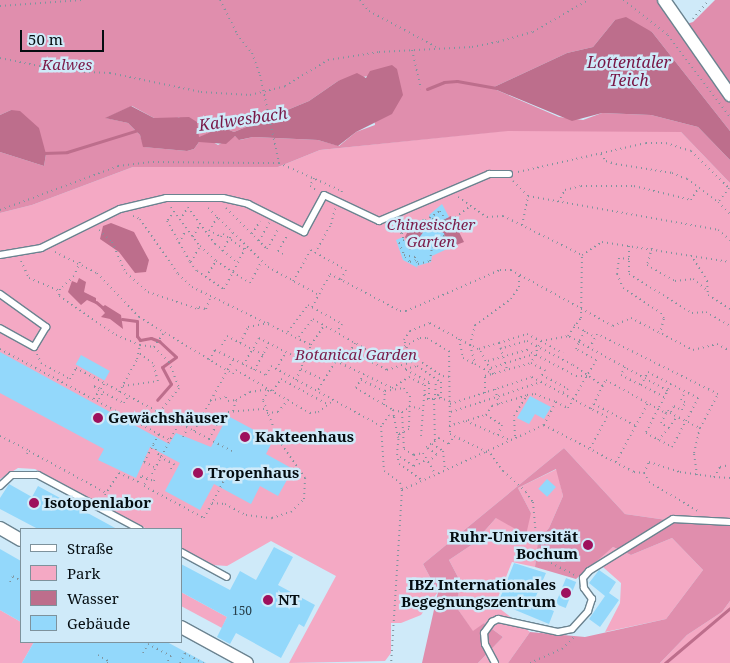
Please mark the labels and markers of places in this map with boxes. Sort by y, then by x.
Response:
place label: Gewächshäuser [108,409,228,427]
marker: Gewächshäuser [92,412,104,424]
place label: Kakteenhaus [255,428,354,446]
marker: Kakteenhaus [239,431,251,443]
place label: Tropenhaus [208,464,299,482]
marker: Tropenhaus [192,467,204,479]
place label: Isotopenlabor [44,494,151,512]
marker: Isotopenlabor [28,497,40,509]
place label: Ruhr-Universität Bochum [449,527,578,562]
marker: Ruhr-Universität Bochum [582,539,594,551]
place label: IBZ Internationales Begegnungszentrum [401,575,556,610]
marker: IBZ Internationales Begegnungszentrum [560,587,572,599]
place label: NT [278,591,300,609]
marker: NT [262,594,274,606]

